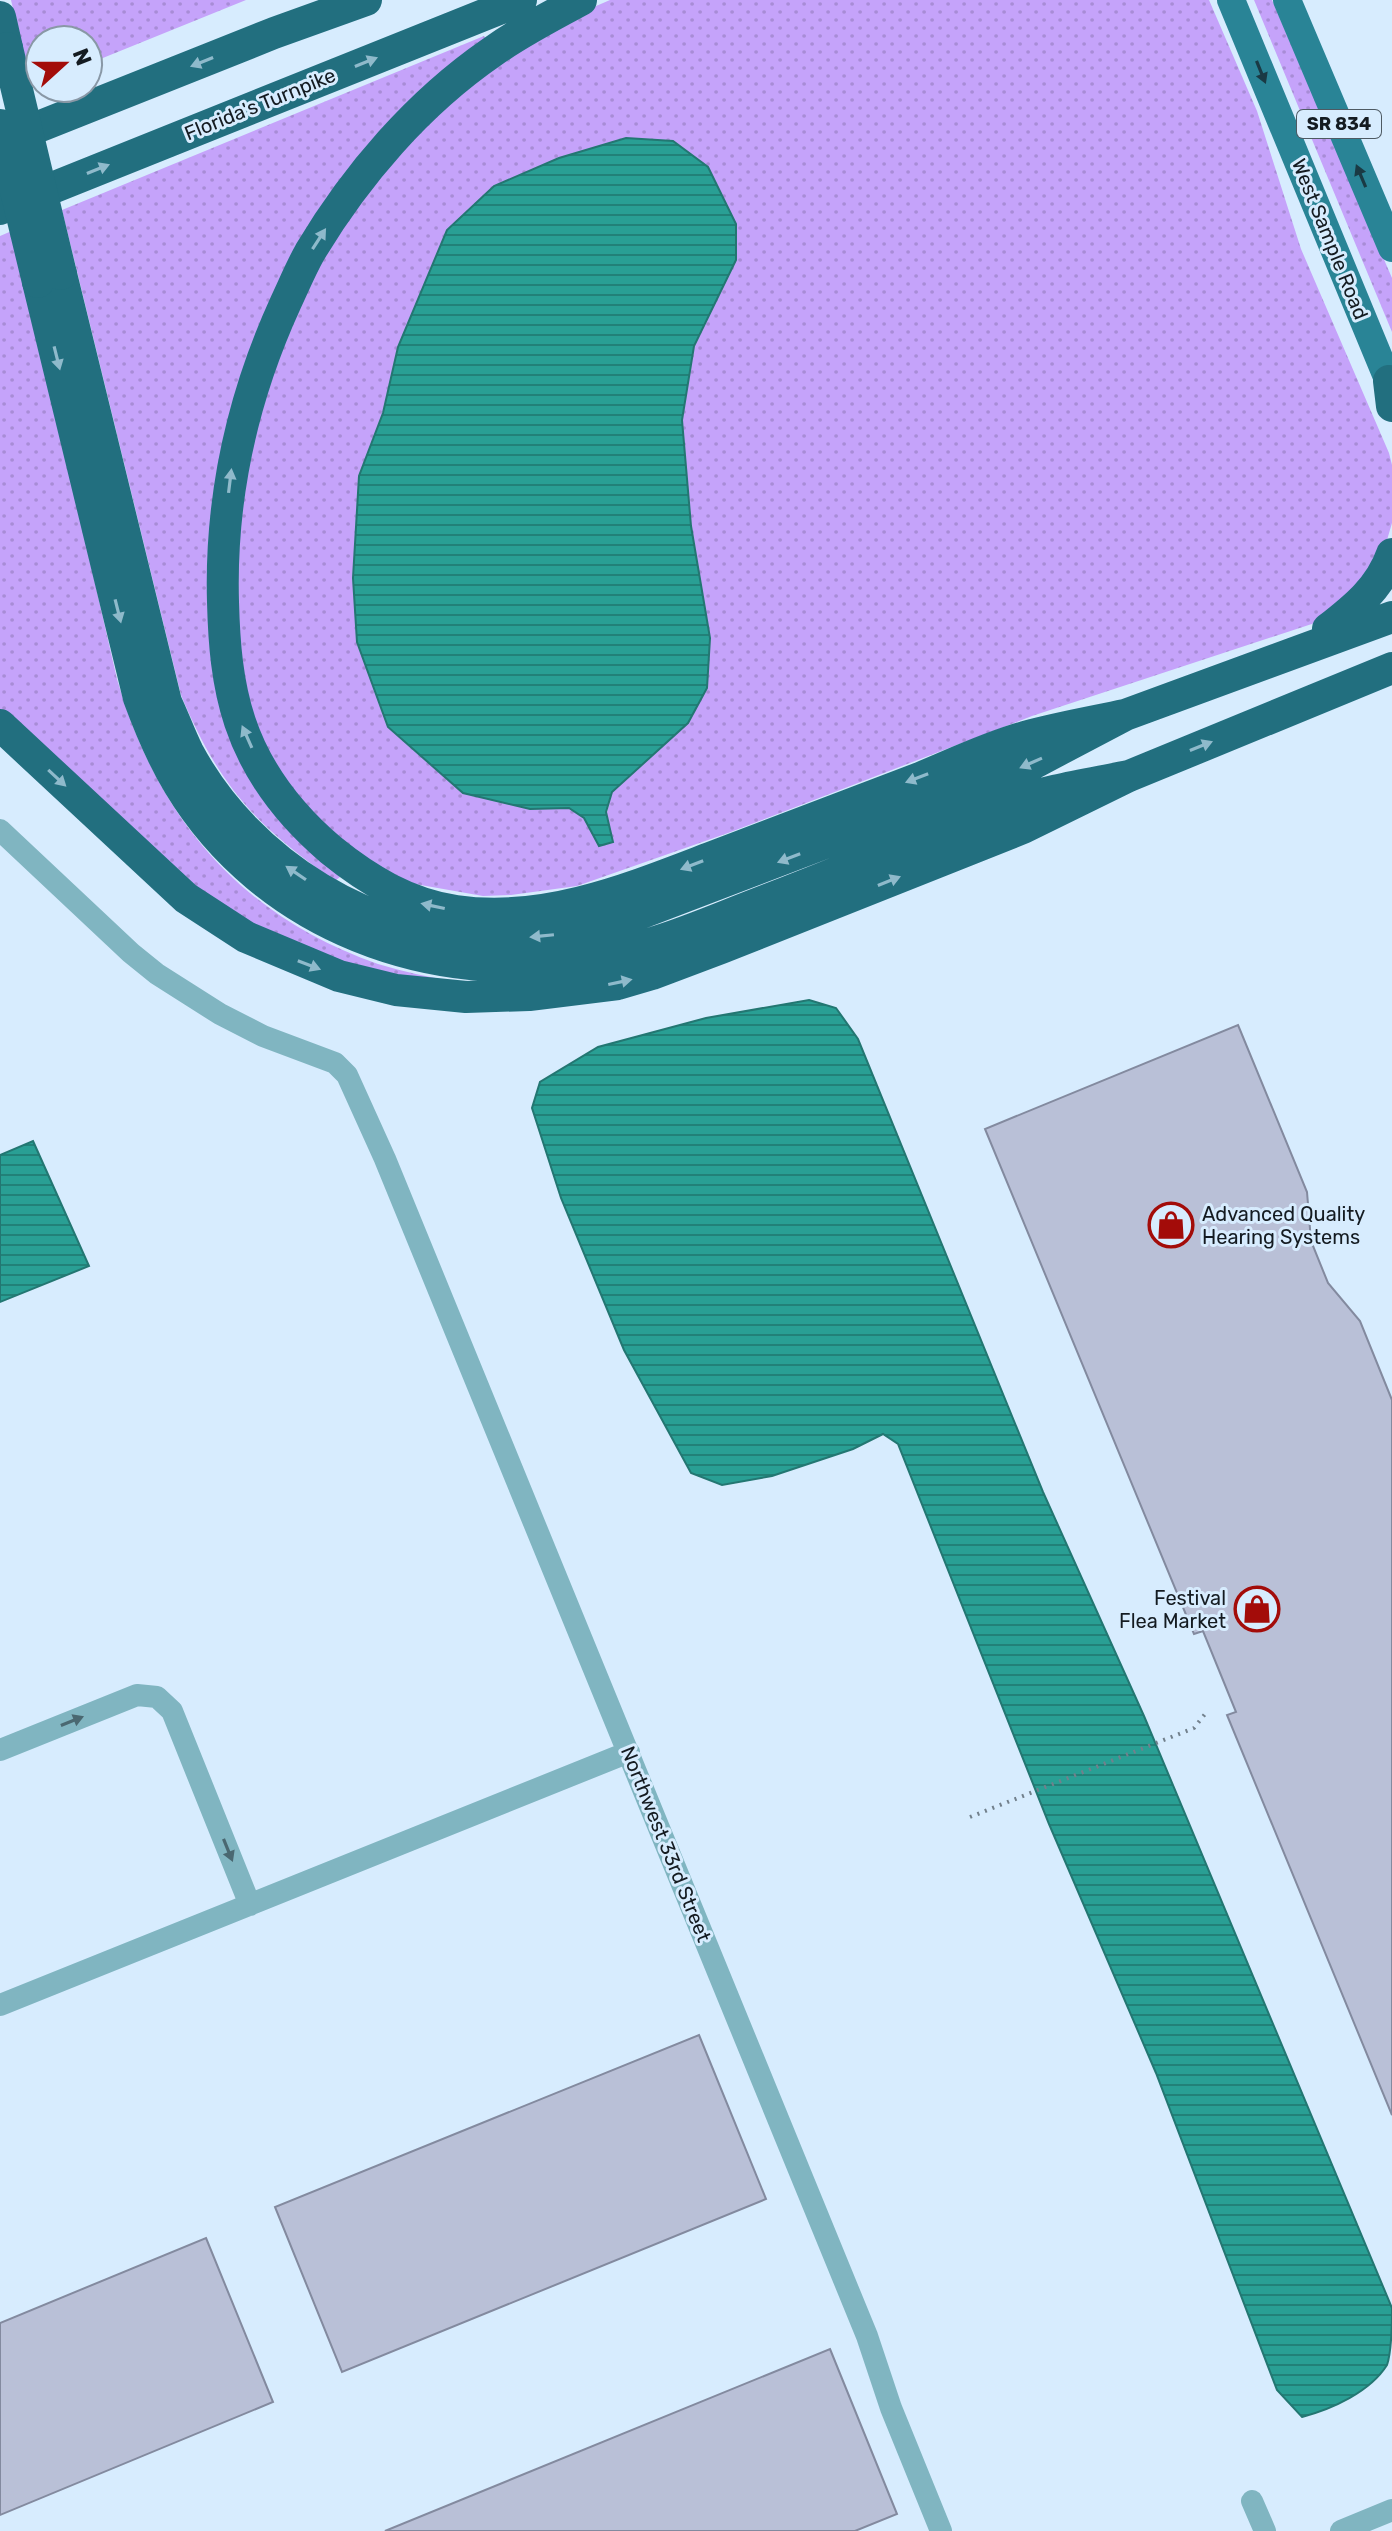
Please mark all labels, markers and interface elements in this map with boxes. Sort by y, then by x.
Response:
north arrow [24,24,104,104]
text: N [67,45,98,69]
one-way arrow [354,55,378,68]
one-way arrow [190,56,214,69]
one-way arrow [1255,60,1268,84]
street label: Florida's Turnpike [181,63,339,145]
road number: SR 834 [1297,110,1381,138]
street label: West Sample Road [1287,155,1373,323]
one-way arrow [86,162,110,175]
one-way arrow [1355,164,1368,188]
one-way arrow [311,228,326,249]
one-way arrow [51,345,63,370]
one-way arrow [224,468,237,493]
one-way arrow [112,598,124,623]
one-way arrow [240,726,253,749]
one-way arrow [1189,740,1213,753]
one-way arrow [1019,757,1043,770]
one-way arrow [47,769,66,787]
one-way arrow [905,772,929,785]
one-way arrow [777,852,801,865]
one-way arrow [680,859,704,872]
one-way arrow [286,865,307,880]
one-way arrow [877,874,901,887]
one-way arrow [421,899,446,912]
one-way arrow [529,930,554,943]
one-way arrow [297,959,321,972]
one-way arrow [607,975,632,988]
shop icon: Advanced Quality Hearing Systems [1147,1201,1195,1249]
place label: Advanced Quality Hearing Systems [1202,1202,1365,1249]
shop icon: Festival Flea Market [1233,1585,1281,1633]
place label: Festival Flea Market [1119,1586,1226,1633]
one-way arrow [60,1715,84,1728]
street label: Northwest 33rd Street [616,1743,716,1945]
one-way arrow [221,1838,234,1862]

